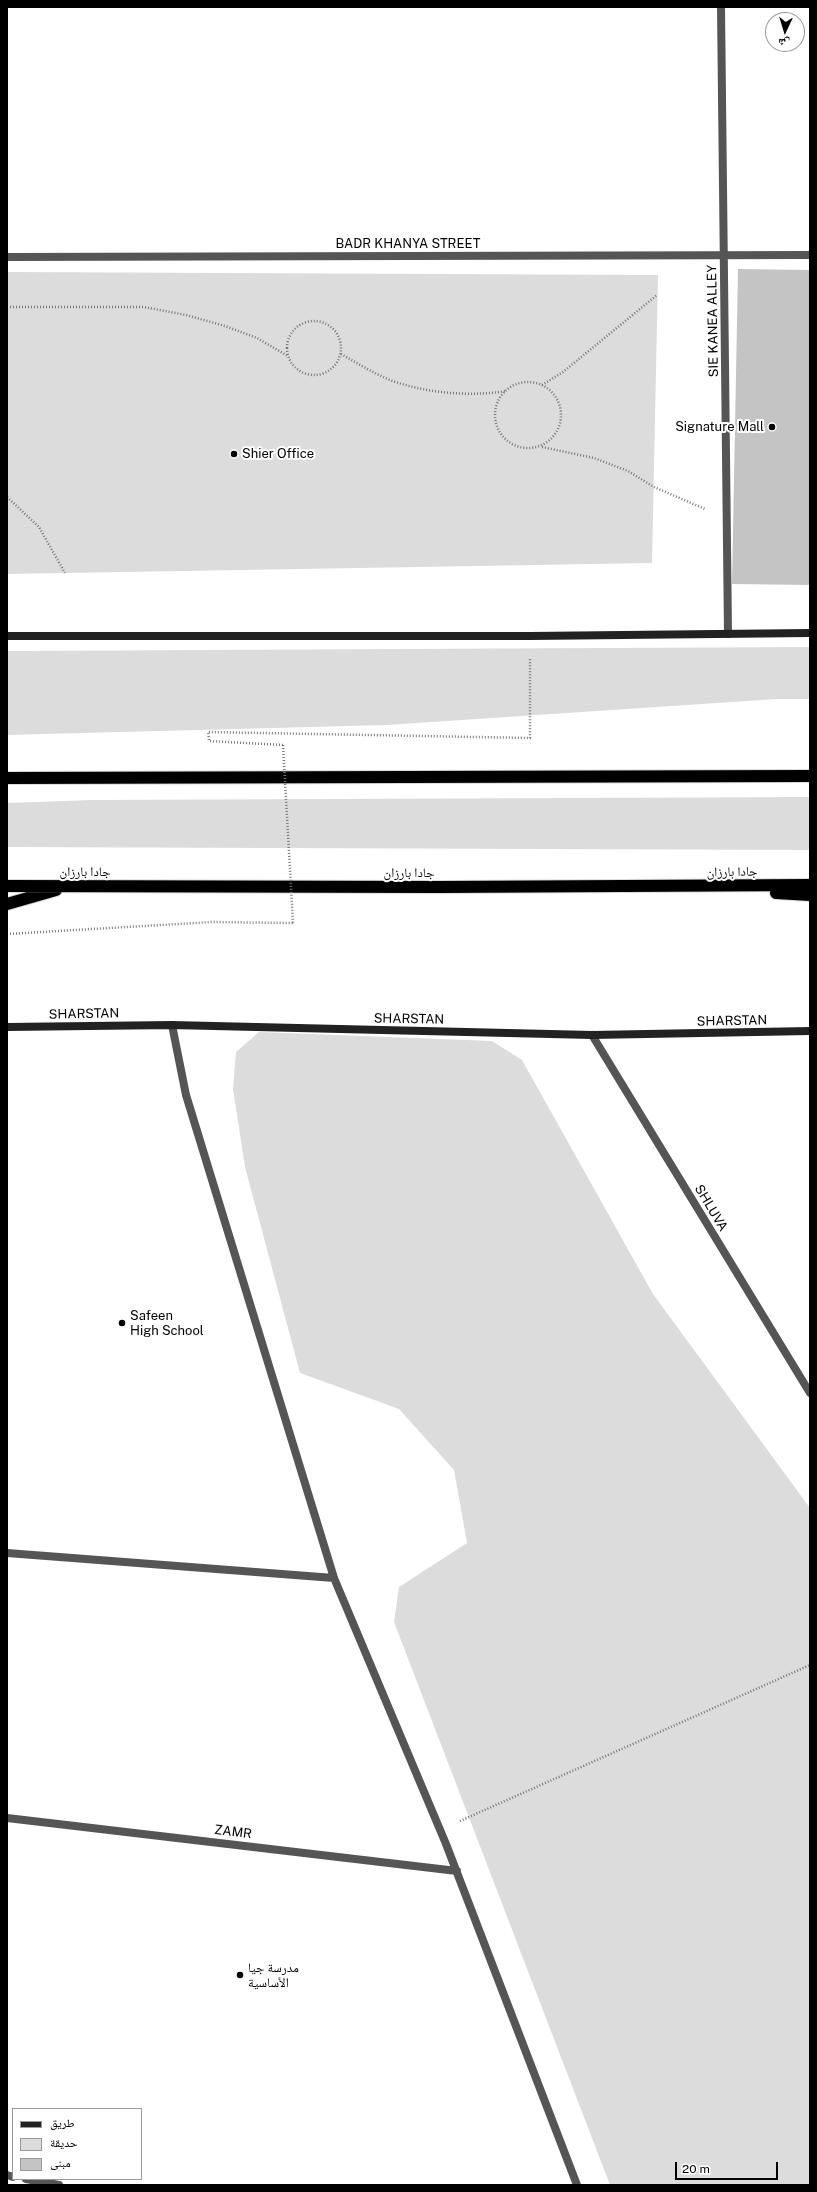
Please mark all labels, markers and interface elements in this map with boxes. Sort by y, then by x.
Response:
north arrow [765,12,805,52]
text: ش [778,37,790,49]
street label: BADR KHANYA STREET [335,236,481,252]
street label: SIE KANEA ALLEY [704,265,722,377]
place label: Signature Mall [675,419,764,435]
marker: Signature Mall [767,422,777,432]
place label: Shier Office [242,446,314,462]
marker: Shier Office [229,449,239,459]
street label: جادا بارزان [60,864,110,880]
street label: جادا بارزان [706,864,758,880]
street label: جادا بارزان [384,865,434,881]
street label: SHARSTAN [49,1006,119,1022]
street label: SHARSTAN [374,1011,444,1027]
street label: SHARSTAN [697,1013,767,1029]
street label: SHLUVA [691,1182,731,1234]
place label: Safeen High School [130,1308,204,1339]
marker: Safeen High School [117,1318,127,1328]
street label: ZAMR [213,1822,253,1842]
place label: مدرسة جيا الأساسية [248,1960,299,1991]
marker: مدرسة جيا الأساسية [235,1970,245,1980]
legend [12,2108,142,2180]
text: طريق [50,2116,75,2130]
text: حديقة [50,2136,78,2150]
scale bar [677,2154,780,2180]
text: مبنى [50,2156,71,2170]
text: 20 m [682,2162,710,2176]

